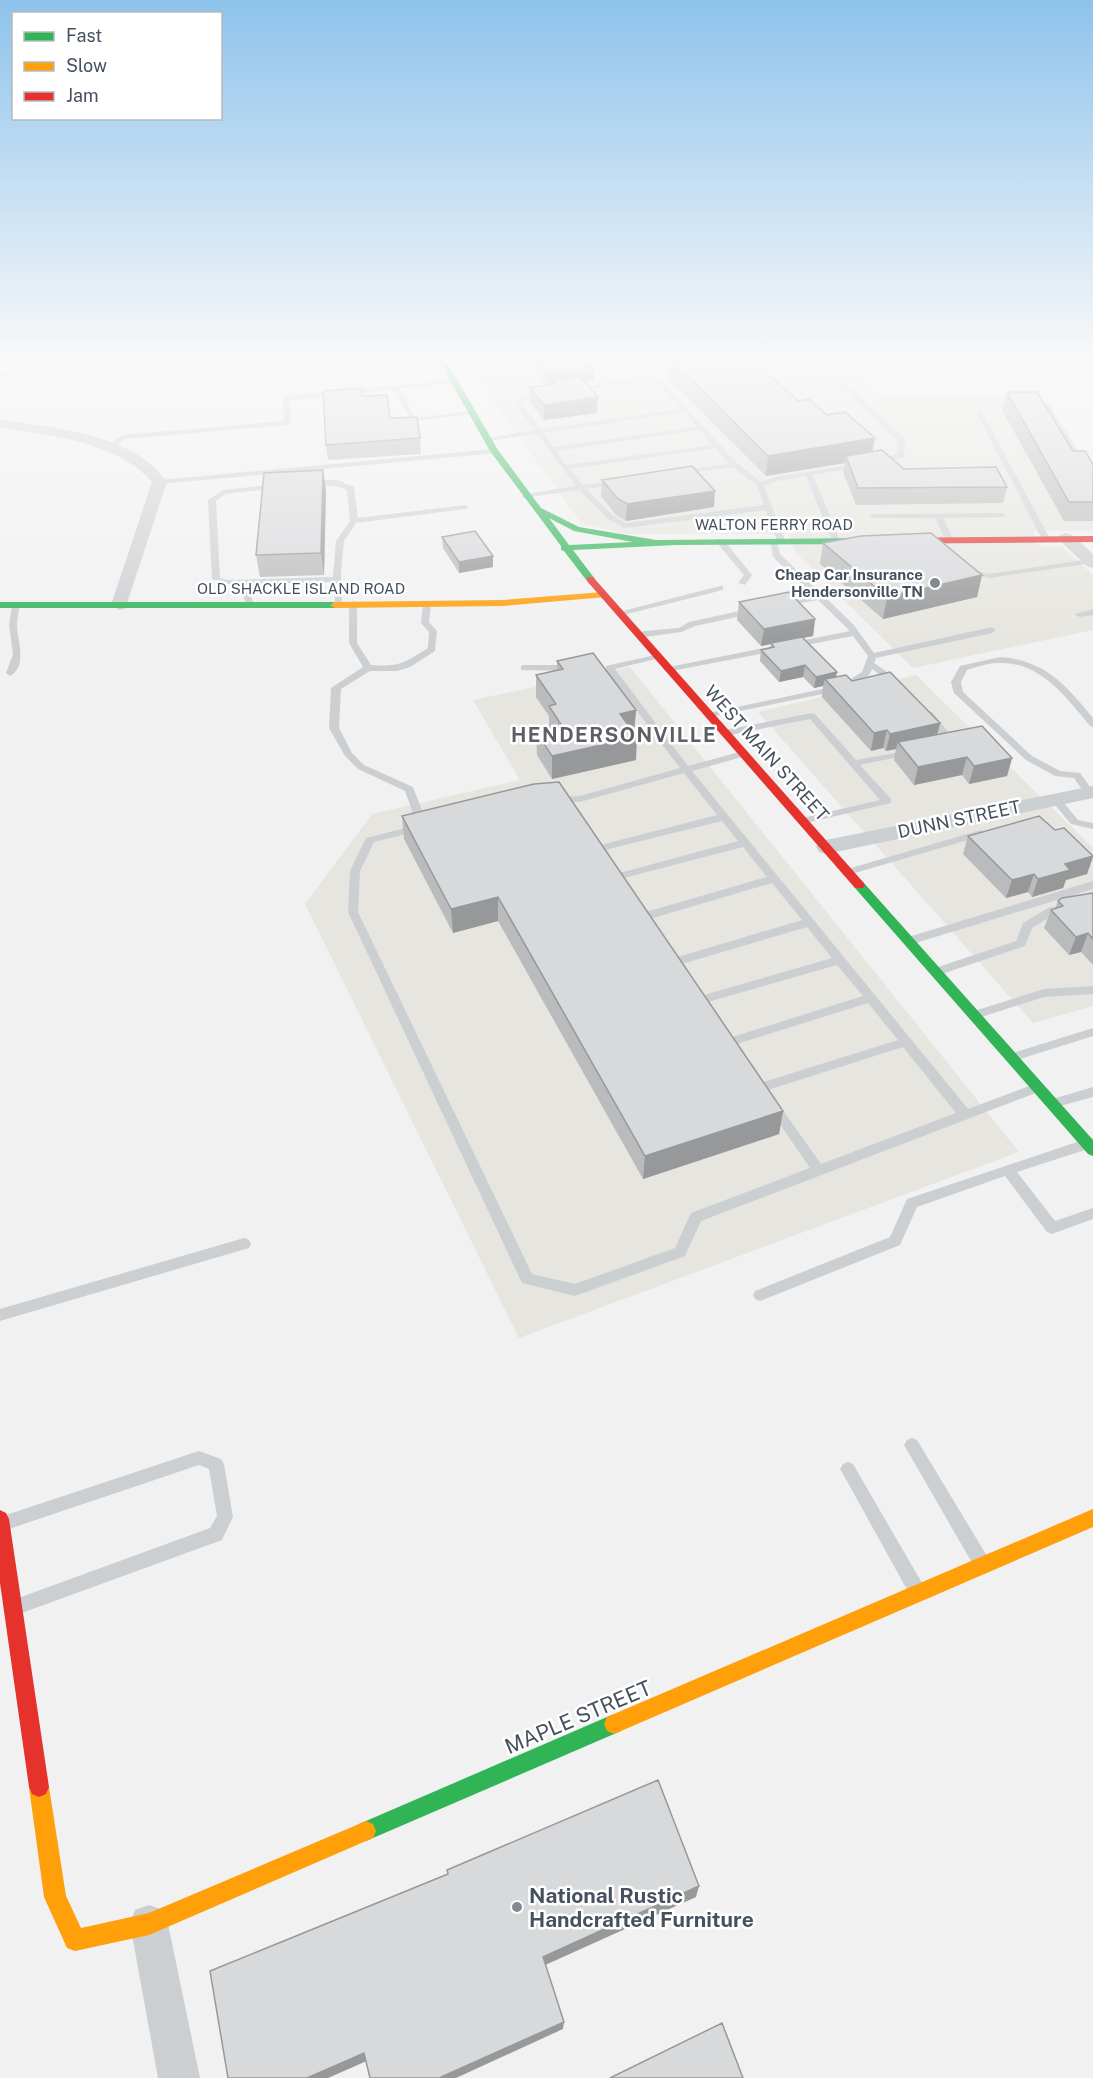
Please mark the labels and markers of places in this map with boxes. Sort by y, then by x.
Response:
place label: Cheap Car Insurance Hendersonville TN [775,566,923,600]
marker: Cheap Car Insurance Hendersonville TN [928,576,942,590]
place label: National Rustic Handcrafted Furniture [529,1883,754,1932]
marker: National Rustic Handcrafted Furniture [510,1900,524,1914]

